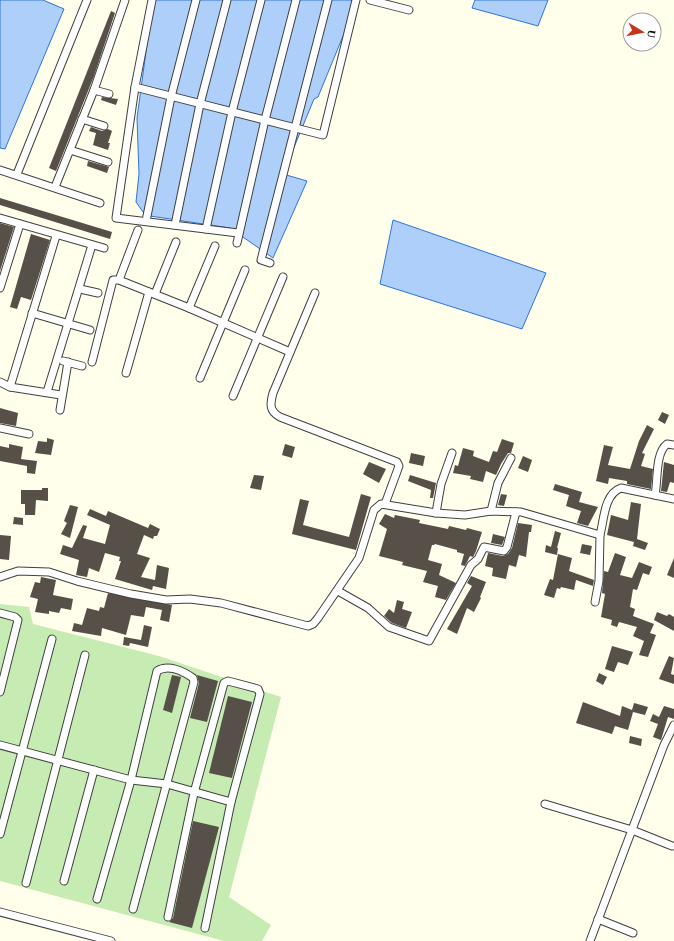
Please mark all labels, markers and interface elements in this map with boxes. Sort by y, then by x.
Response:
north arrow [622,12,662,52]
text: U [645,29,658,39]

